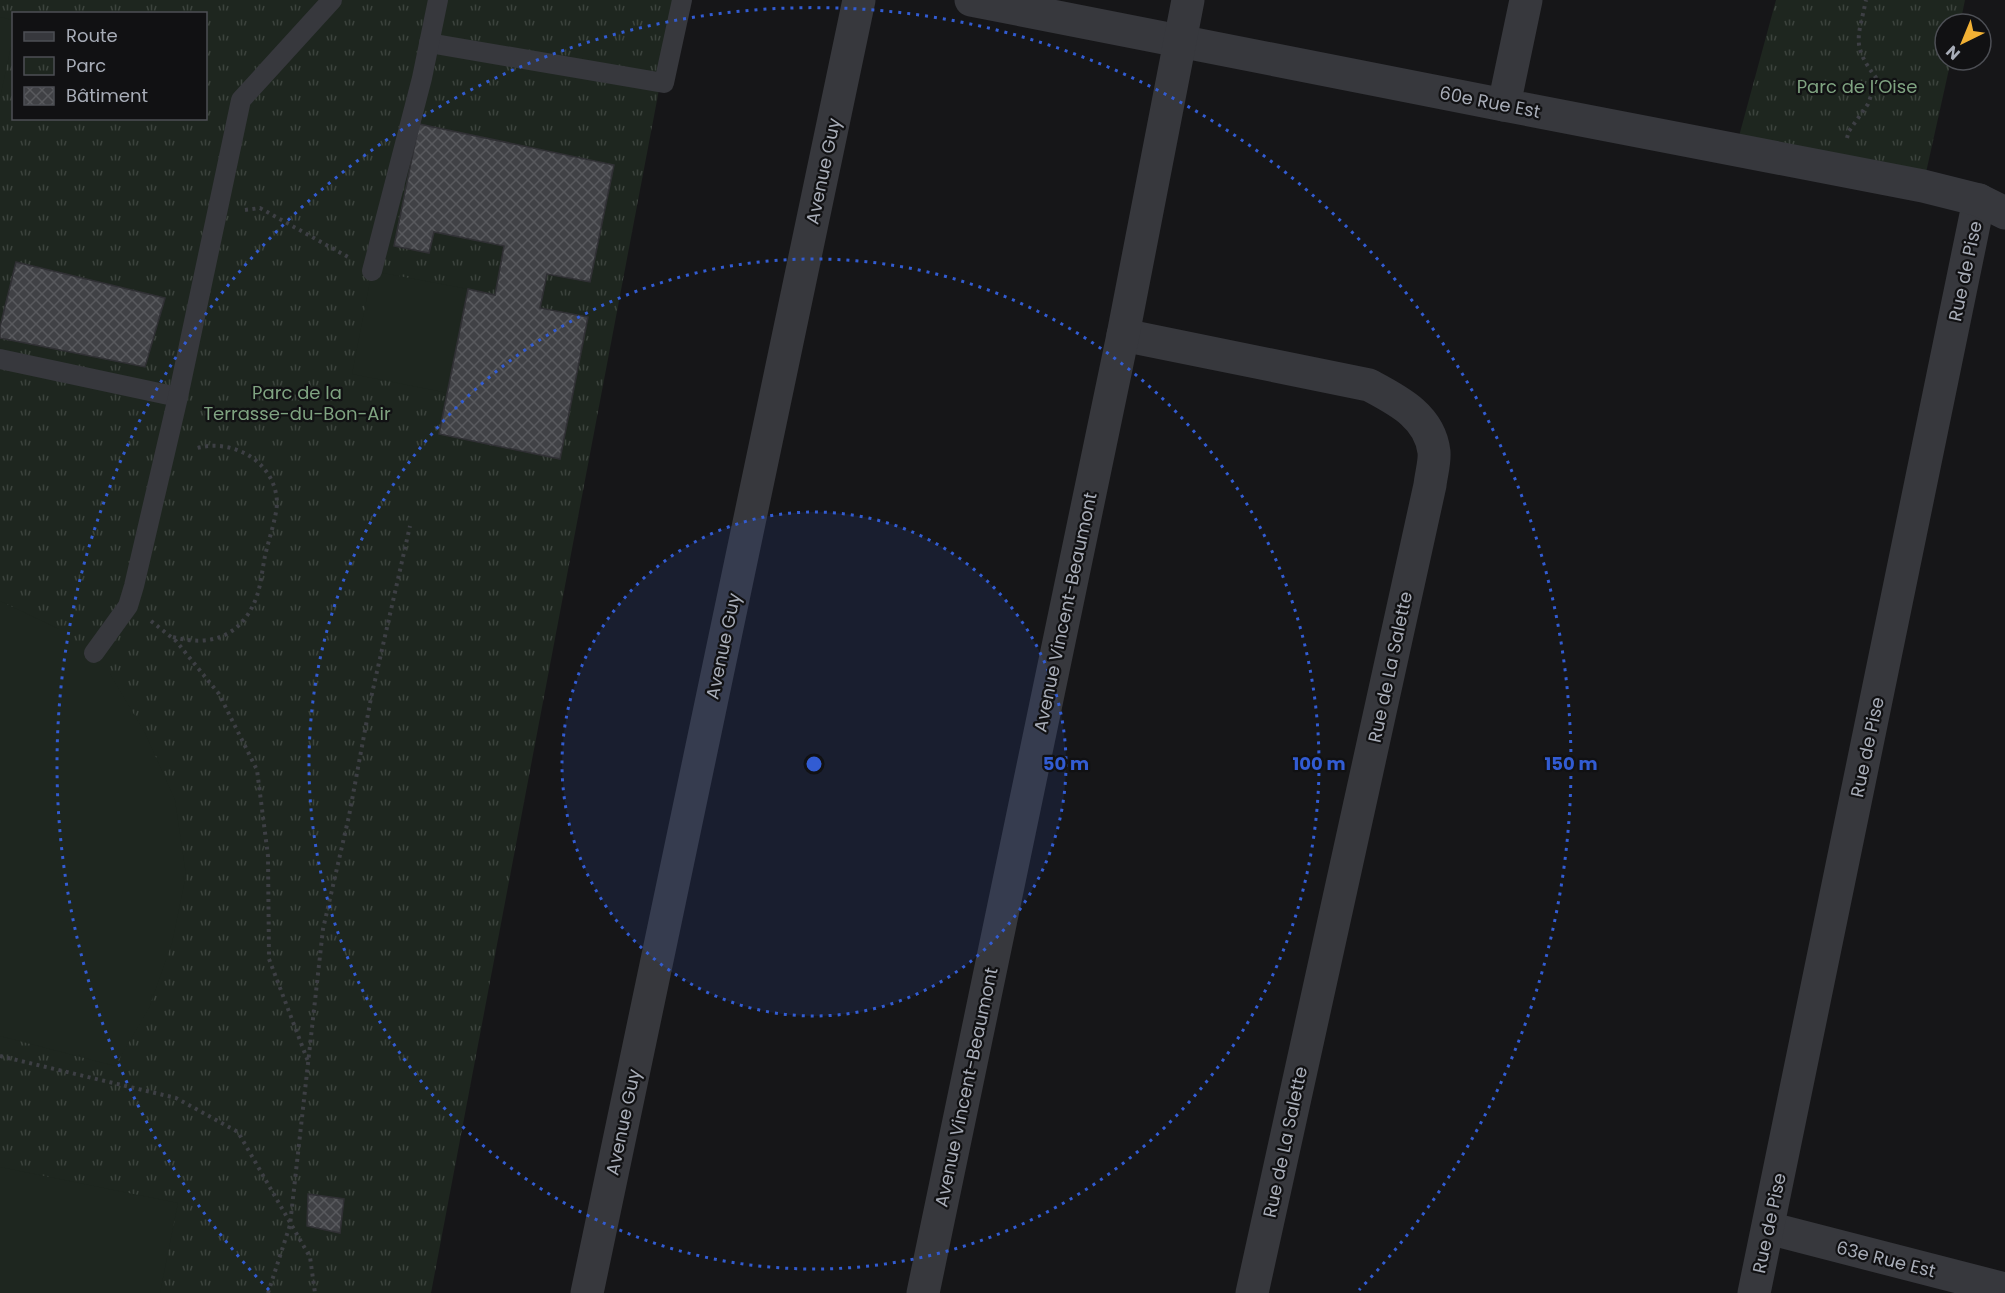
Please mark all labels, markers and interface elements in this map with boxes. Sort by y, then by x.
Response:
legend [12,12,207,120]
north arrow [1933,12,1993,72]
text: Route [66,23,118,48]
text: N [1941,40,1965,65]
text: Parc [66,53,106,78]
park label: Parc de l’Oise [1797,74,1917,99]
street label: 60e Rue Est [1437,80,1543,124]
text: Bâtiment [66,83,148,108]
street label: Avenue Guy [800,116,846,226]
street label: Rue de Pise [1942,219,1988,323]
park label: Parc de la Terrasse-du-Bon-Air [203,380,391,426]
street label: Avenue Vincent-Beaumont [1027,490,1103,734]
street label: Rue de La Salette [1362,589,1418,745]
street label: Avenue Guy [700,591,746,701]
street label: Rue de Pise [1844,695,1890,799]
text: 50 m [1043,751,1089,776]
text: 100 m [1292,751,1346,776]
text: 150 m [1544,751,1598,776]
centre of rings [804,754,824,774]
street label: Avenue Vincent-Beaumont [928,965,1004,1209]
street label: Rue de La Salette [1257,1064,1313,1220]
street label: Avenue Guy [600,1067,646,1177]
street label: Rue de Pise [1746,1171,1792,1275]
street label: 63e Rue Est [1834,1235,1938,1283]

